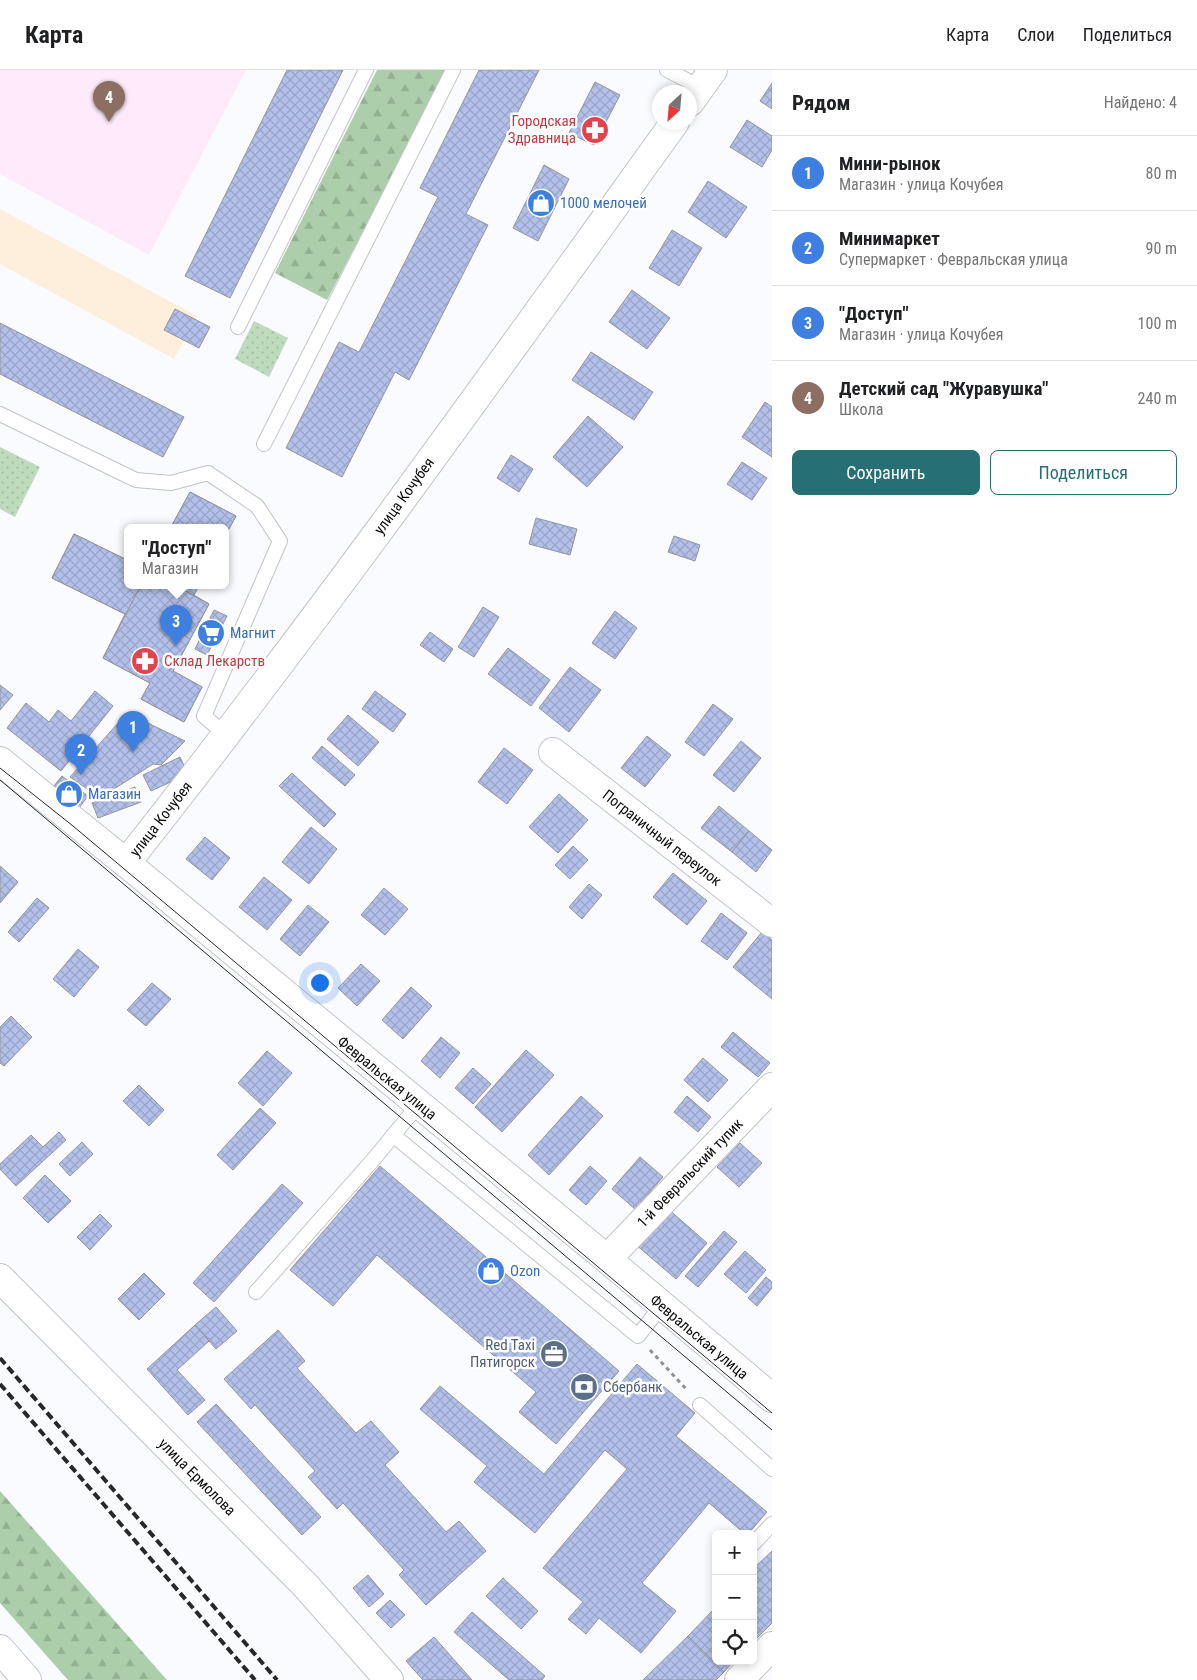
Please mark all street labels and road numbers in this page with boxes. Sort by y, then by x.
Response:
street label: улица Кочубея [370,454,438,538]
street label: улица Кочубея [126,778,196,860]
street label: Пограничный переулок [599,786,725,890]
street label: Февральская улица [334,1032,440,1124]
street label: 1-й Февральский тупик [633,1115,747,1231]
street label: Февральская улица [646,1291,752,1383]
street label: улица Ермолова [155,1435,239,1519]

